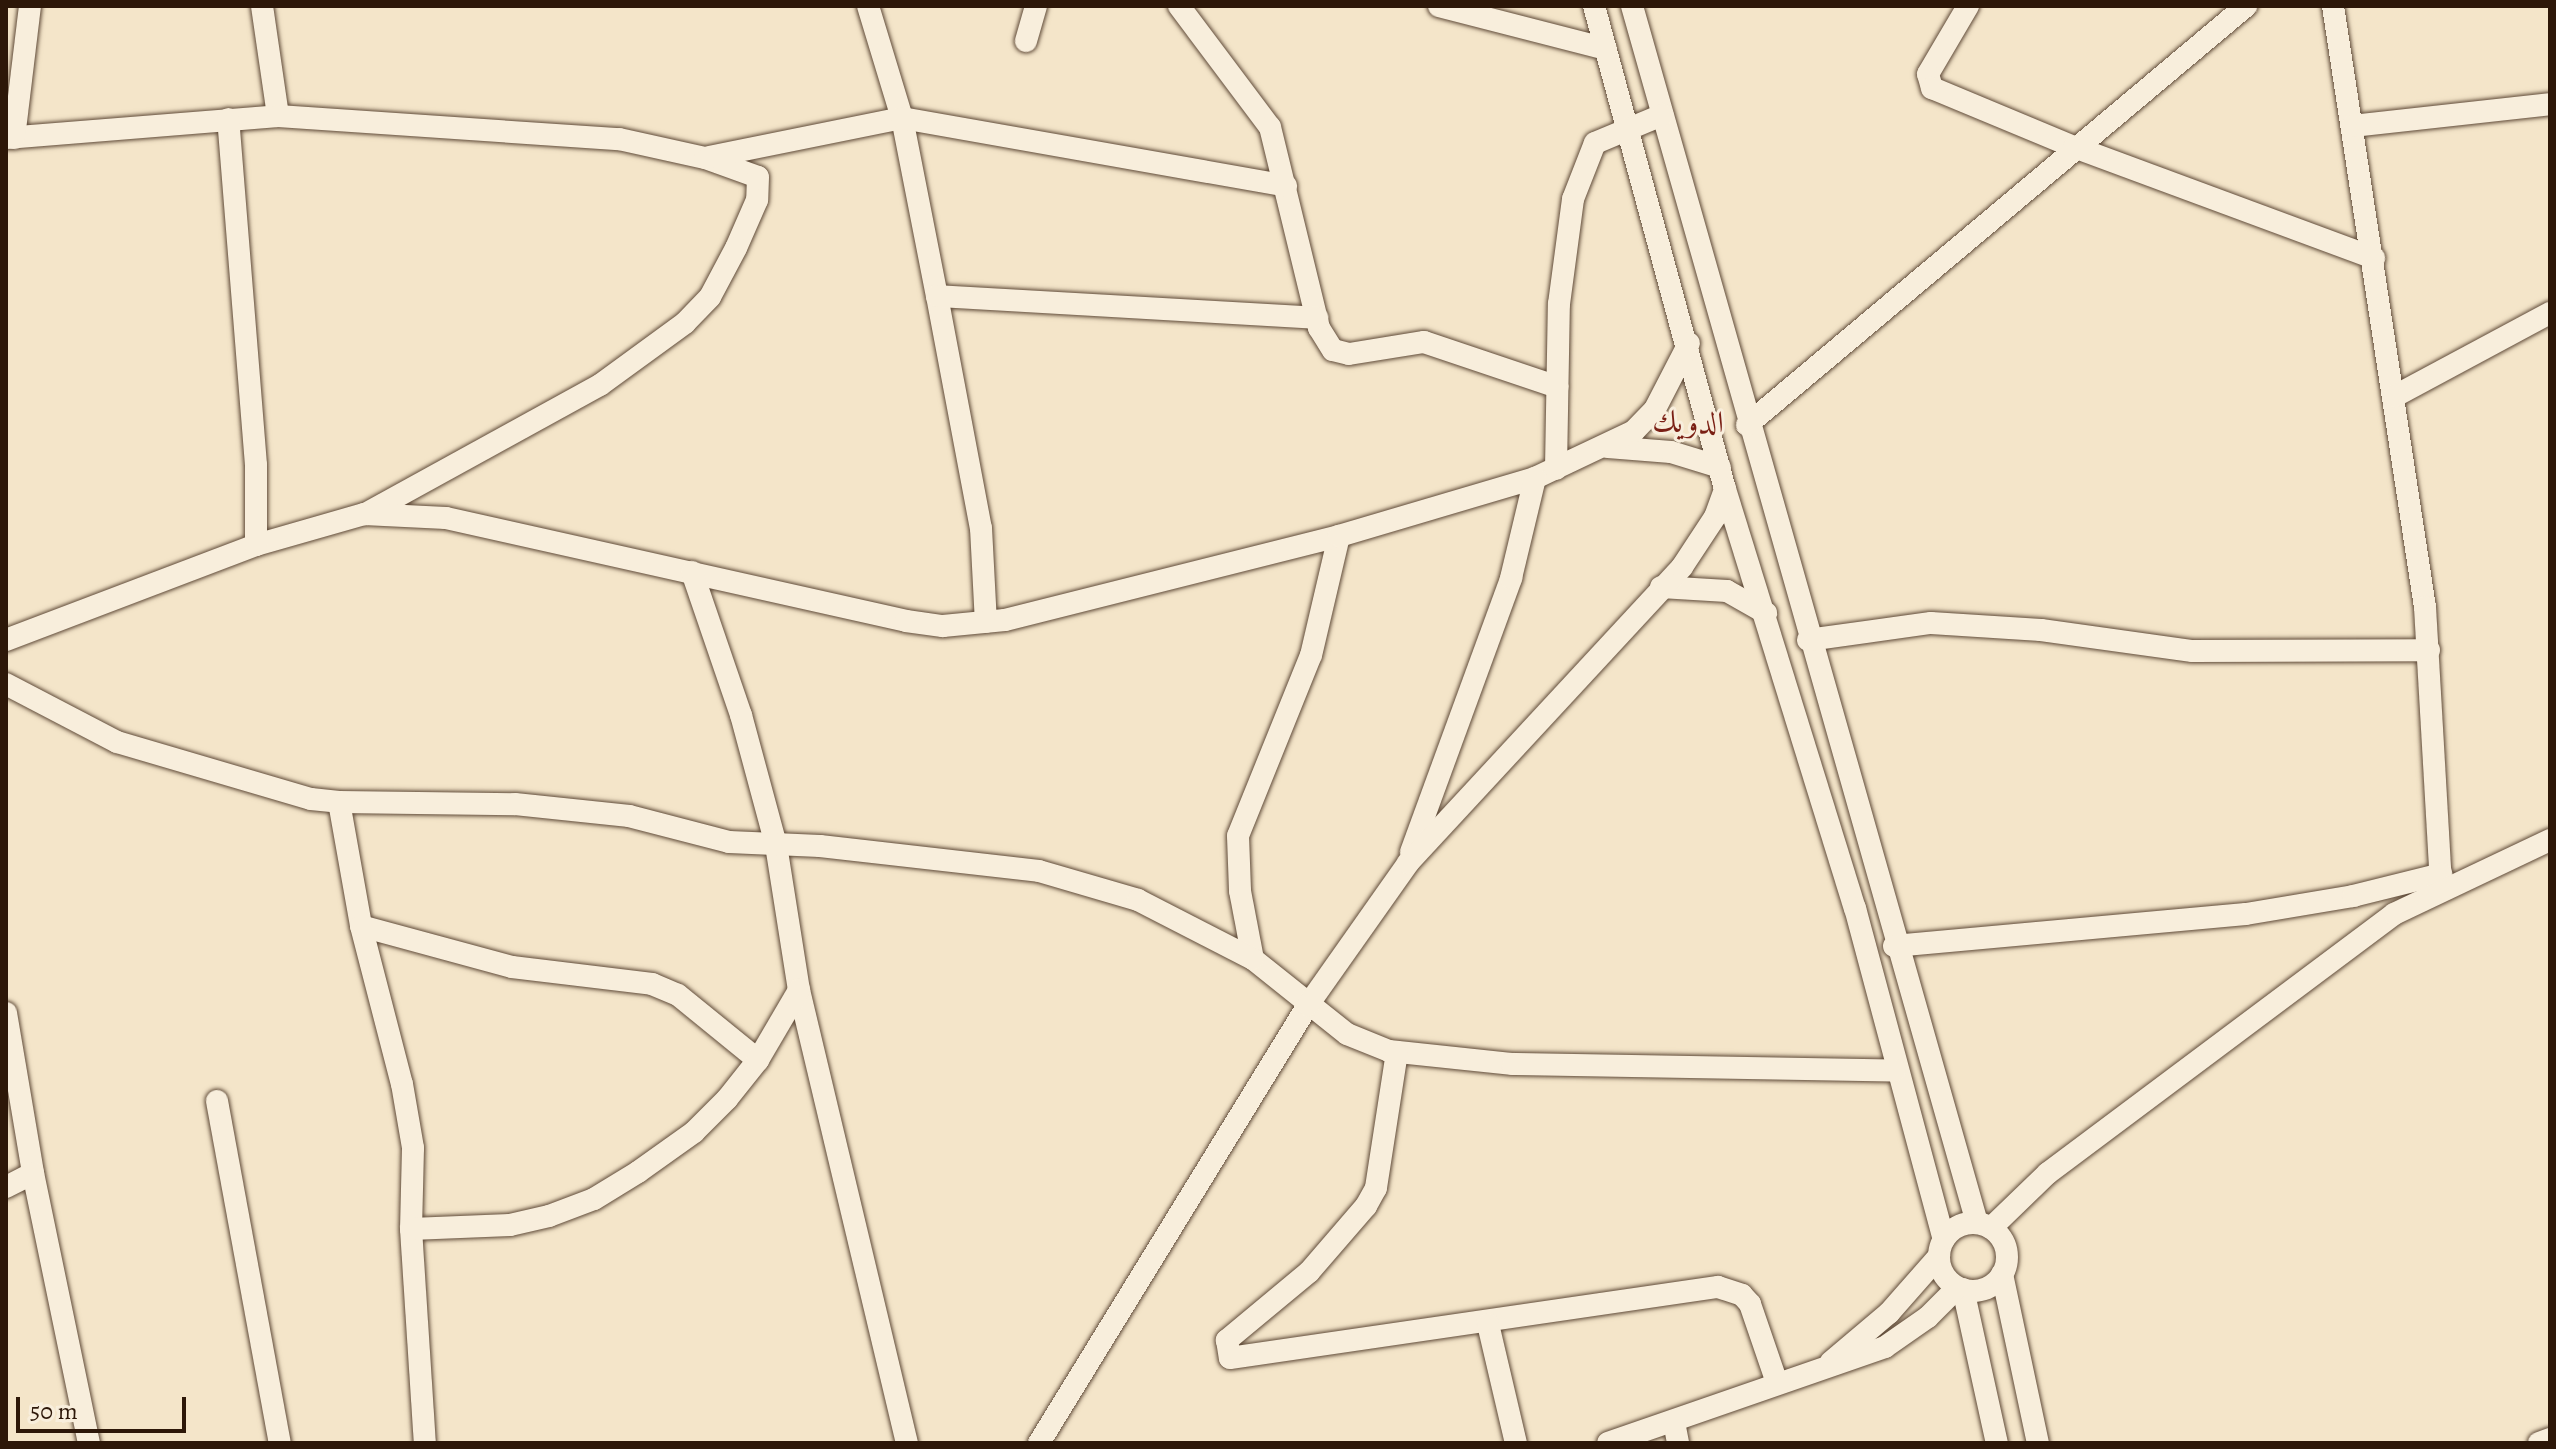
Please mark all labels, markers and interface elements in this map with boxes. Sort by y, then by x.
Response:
district label: الدويك [1652,404,1724,440]
scale bar [20,1381,190,1431]
text: 50 m [30,1395,78,1427]

